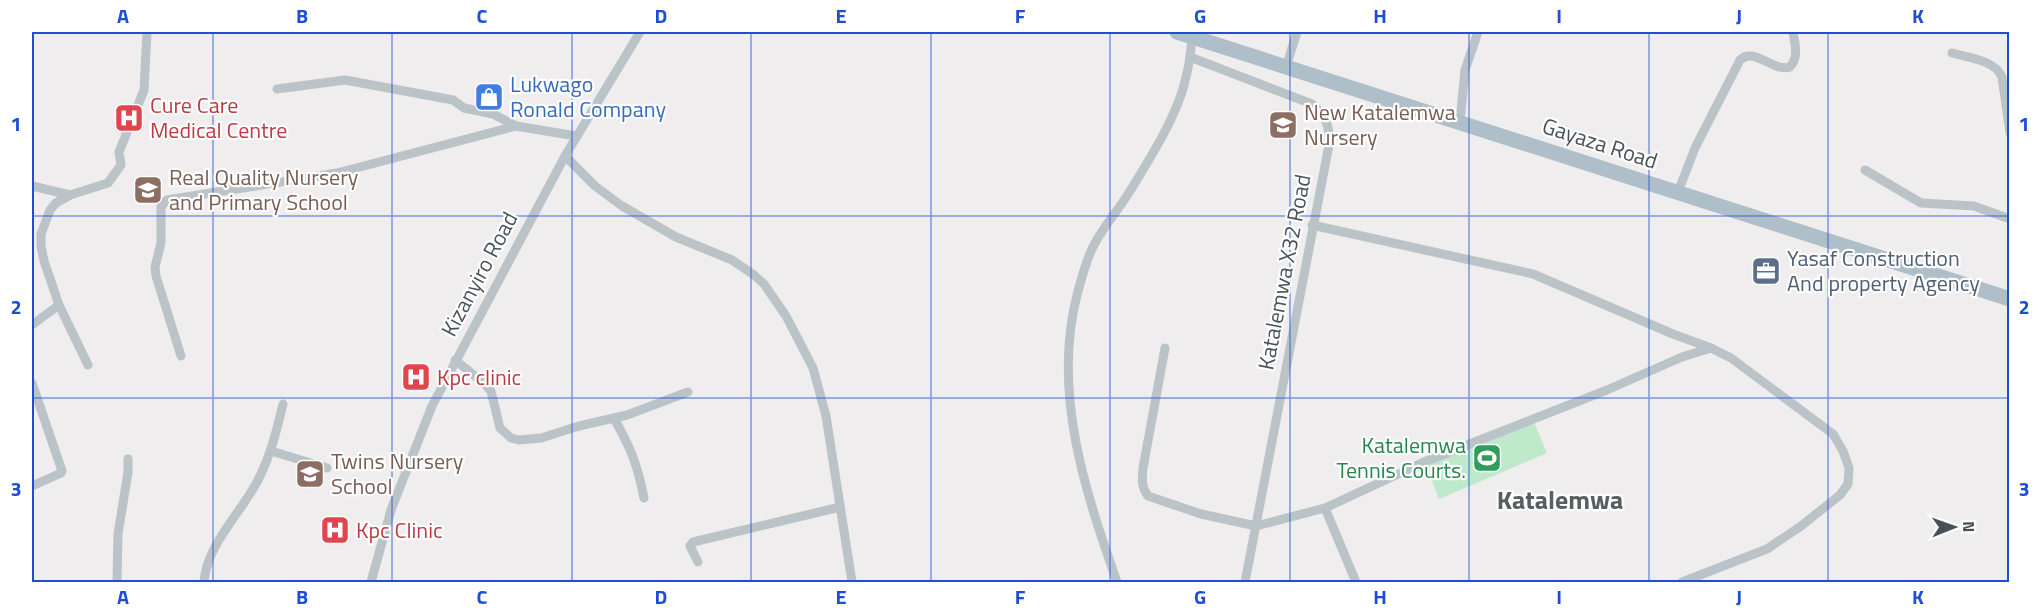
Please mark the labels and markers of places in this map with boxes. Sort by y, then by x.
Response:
place label: Lukwago Ronald Company [510,67,666,126]
shop icon: Lukwago Ronald Company [473,81,505,113]
place label: Cure Care Medical Centre [150,88,287,147]
place label: New Katalemwa Nursery [1304,95,1456,154]
hospital icon: Cure Care Medical Centre [113,102,145,134]
school or university icon: New Katalemwa Nursery [1267,109,1299,141]
place label: Real Quality Nursery and Primary School [169,160,359,219]
school or university icon: Real Quality Nursery and Primary School [132,174,164,206]
place label: Yasaf Construction And property Agency [1787,241,1980,300]
office icon: Yasaf Construction And property Agency [1750,255,1782,287]
place label: Kpc clinic [437,360,521,394]
hospital icon: Kpc clinic [400,361,432,393]
place label: Katalemwa Tennis Courts. [1336,428,1466,487]
sports icon: Katalemwa Tennis Courts. [1471,442,1503,474]
place label: Twins Nursery School [331,444,464,503]
school or university icon: Twins Nursery School [294,458,326,490]
place label: Kpc Clinic [356,513,443,547]
hospital icon: Kpc Clinic [319,514,351,546]

